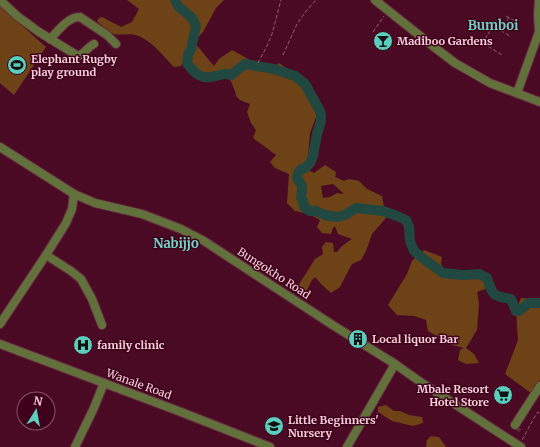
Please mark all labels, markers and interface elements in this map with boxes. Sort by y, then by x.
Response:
district label: Bumboi [468,17,519,34]
bar icon: Madiboo Gardens [372,30,394,52]
place label: Madiboo Gardens [397,34,493,48]
place label: Elephant Rugby play ground [31,52,118,79]
sports icon: Elephant Rugby play ground [6,54,28,76]
district label: Nabijjo [153,235,199,252]
street label: Bungokho Road [235,244,313,302]
building icon: Local liquor Bar [347,328,369,350]
place label: Local liquor Bar [372,332,458,346]
hospital icon: family clinic [72,334,94,356]
place label: family clinic [97,338,165,352]
street label: Wanale Road [104,365,174,402]
place label: Mbale Resort Hotel Store [417,382,490,409]
supermarket icon: Mbale Resort Hotel Store [492,384,514,406]
north arrow [16,391,56,431]
text: N [32,393,44,409]
place label: Little Beginners' Nursery [288,413,379,440]
school or university icon: Little Beginners' Nursery [263,415,285,437]

